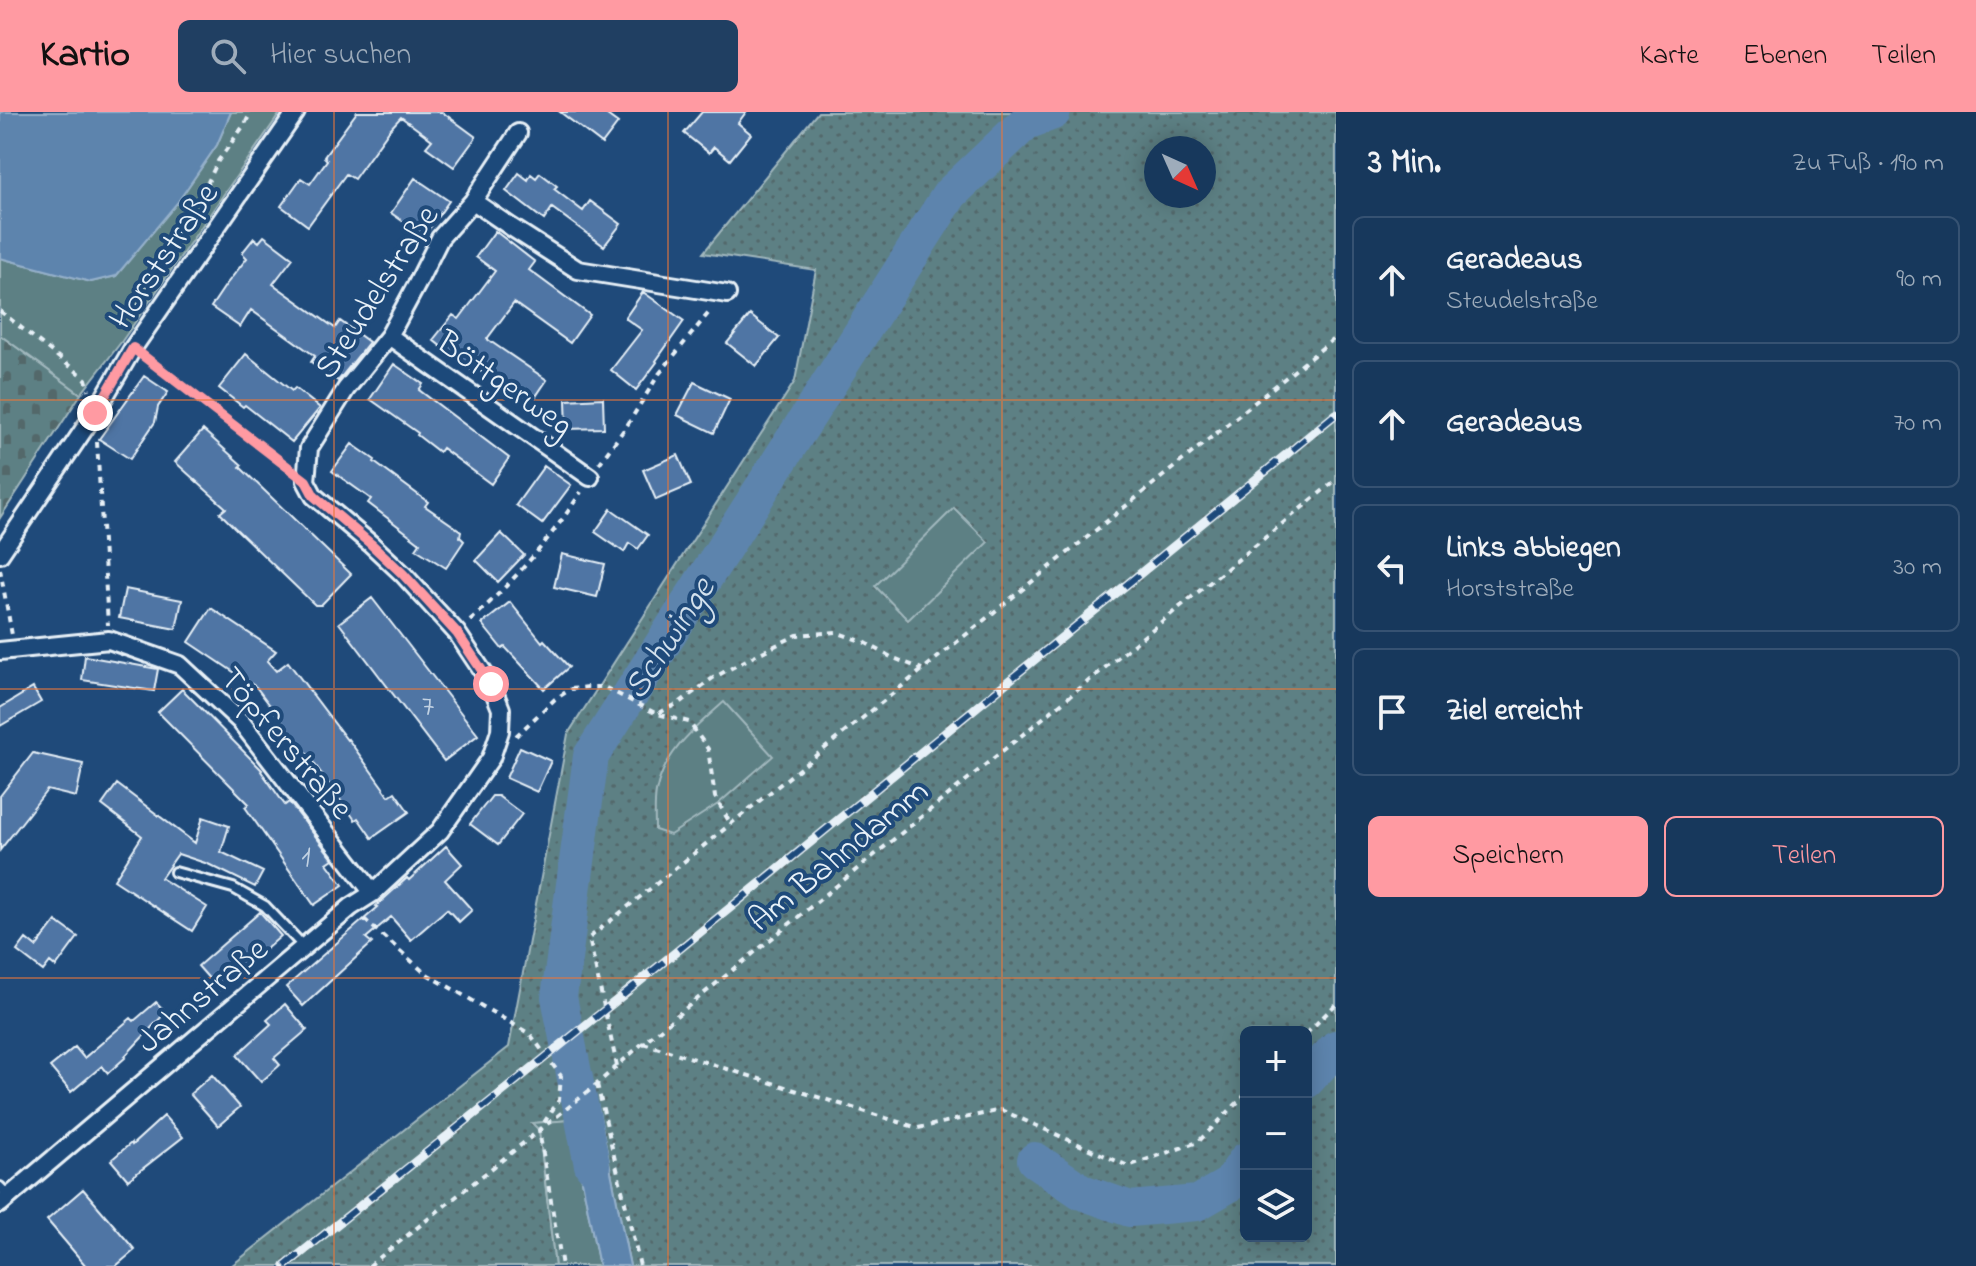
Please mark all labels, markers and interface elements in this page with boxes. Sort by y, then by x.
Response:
search box [178,20,738,92]
text: Kartio [40,28,130,84]
icon: search [206,34,250,78]
text: Hier suchen [270,34,411,78]
text: Karte [1640,36,1699,77]
text: Ebenen [1743,36,1827,77]
text: Teilen [1871,36,1936,77]
north arrow [1144,136,1216,208]
text: 3 Min. [1368,139,1441,189]
text: Zu Fuß · 190 m [1792,145,1944,183]
street label: Horststraße [98,173,233,341]
street label: Steudelstraße [303,196,454,390]
text: Geradeaus [1446,239,1583,283]
icon: ahead [1370,258,1414,302]
text: 90 m [1896,261,1942,299]
text: Steudelstraße [1446,283,1598,321]
street label: Böttgerweg [424,319,582,451]
route end [77,395,113,431]
icon: ahead [1370,402,1414,446]
text: Geradeaus [1446,402,1583,446]
text: 70 m [1893,405,1942,443]
text: Links abbiegen [1446,527,1621,571]
icon: left [1370,546,1414,590]
text: 30 m [1893,549,1942,587]
water label: Schwinge [611,566,731,711]
text: Horststraße [1446,571,1574,609]
street label: Töpferstraße [206,657,365,833]
route start [473,666,509,702]
house number: 7 [422,686,434,730]
icon: arrive [1370,690,1414,734]
text: Ziel erreicht [1446,690,1583,734]
street label: Am Bahndamm [738,768,941,946]
button: Speichern [1368,816,1648,897]
button: Teilen [1664,816,1944,897]
house number: 1 [301,837,311,881]
street label: Jahnstraße [127,926,281,1067]
map controls [1240,1026,1312,1242]
button: + [1240,1026,1312,1098]
button: − [1240,1098,1312,1170]
button: layers [1240,1170,1312,1242]

